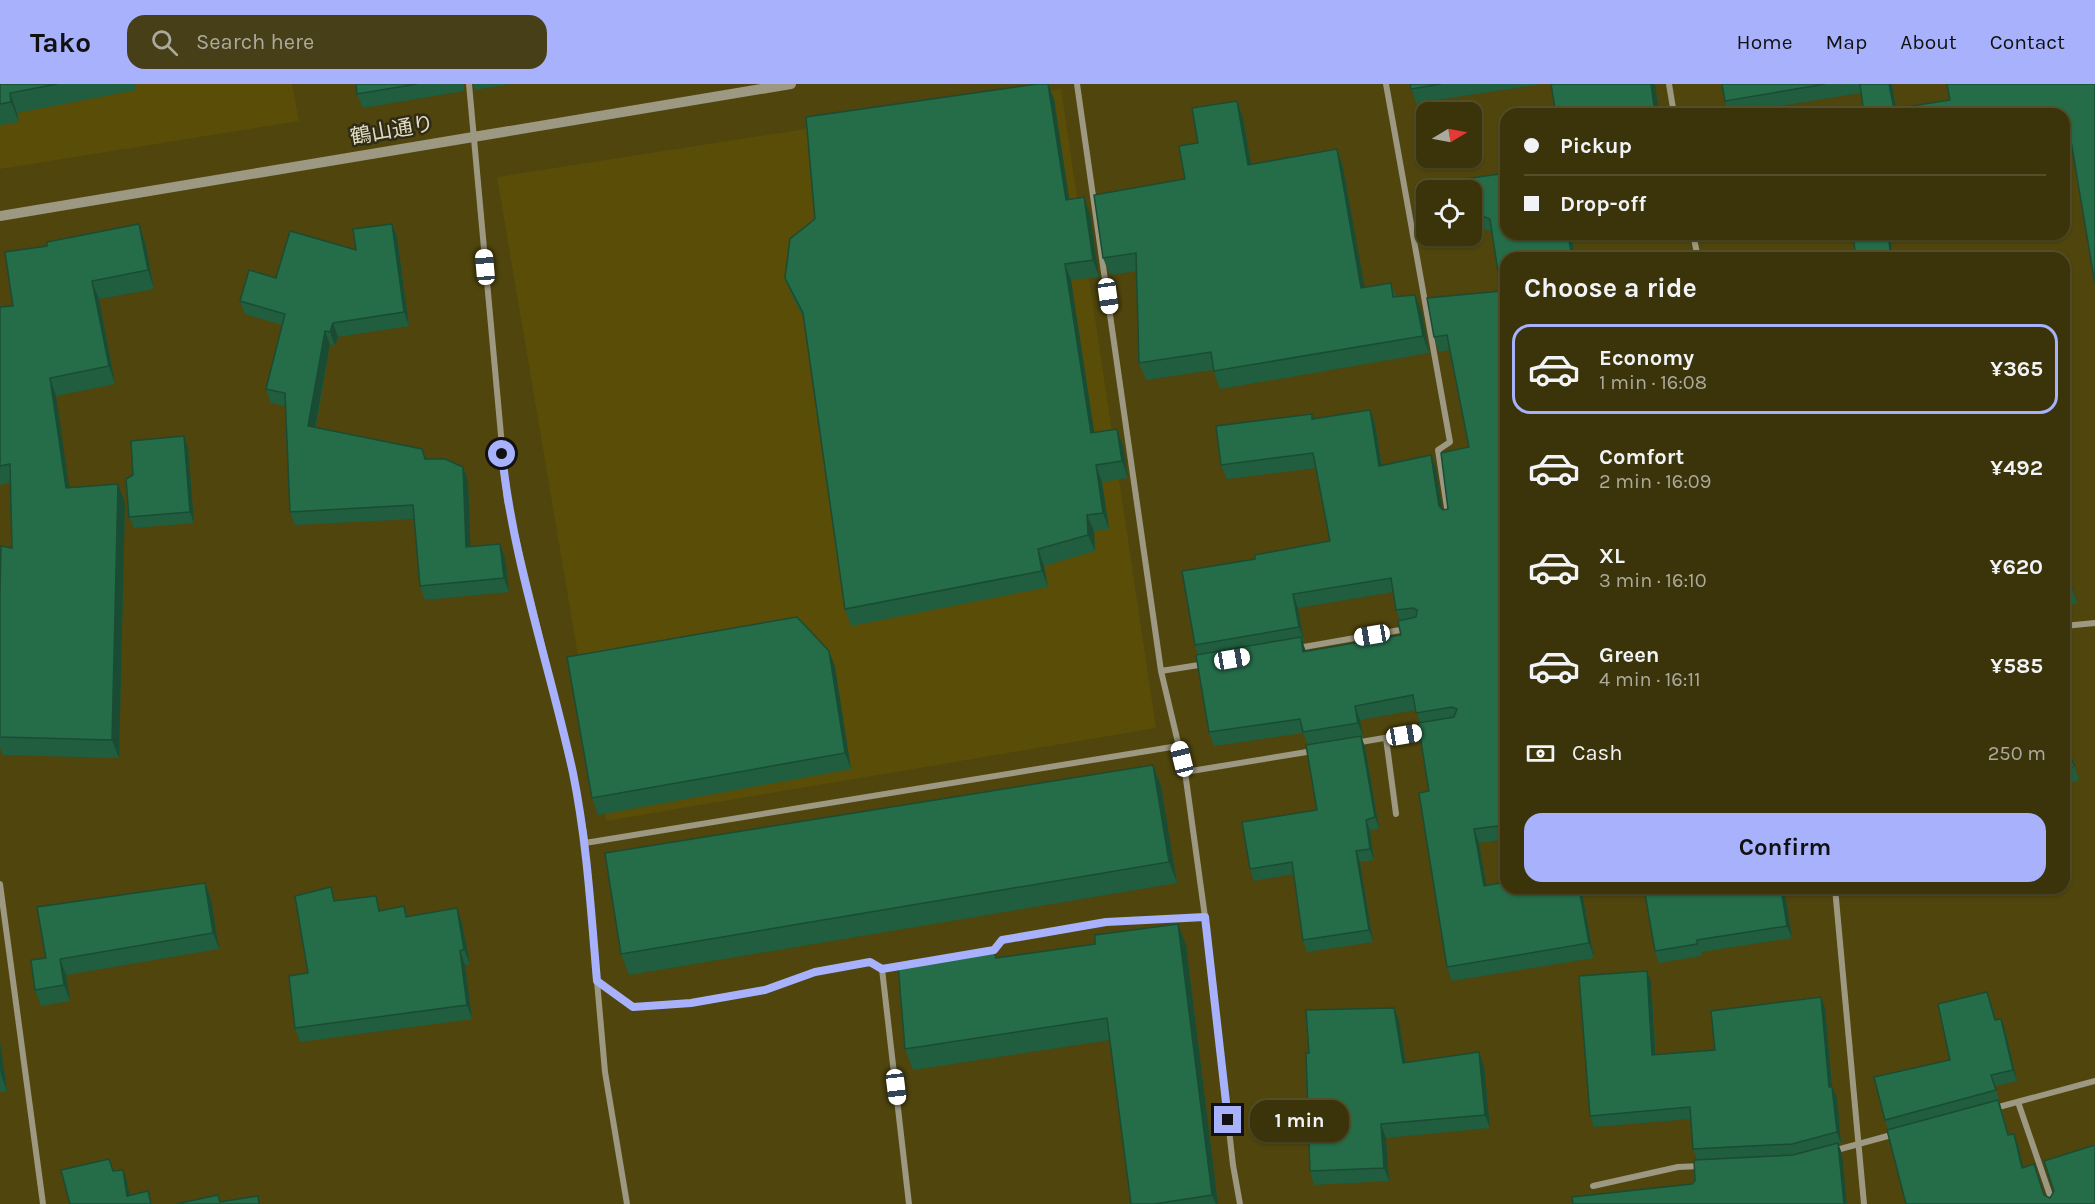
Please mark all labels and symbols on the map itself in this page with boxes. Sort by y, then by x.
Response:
north arrow [1416,102,1482,168]
street label: 鶴山通り [349,111,435,149]
car [474,248,496,286]
car [1097,277,1119,315]
route start [488,440,515,467]
car [1353,623,1391,647]
car [1213,647,1251,671]
car [1385,723,1423,747]
car [1169,739,1195,779]
car [885,1068,907,1106]
callout: 1 min [1249,1099,1348,1141]
route end [1214,1106,1241,1133]

